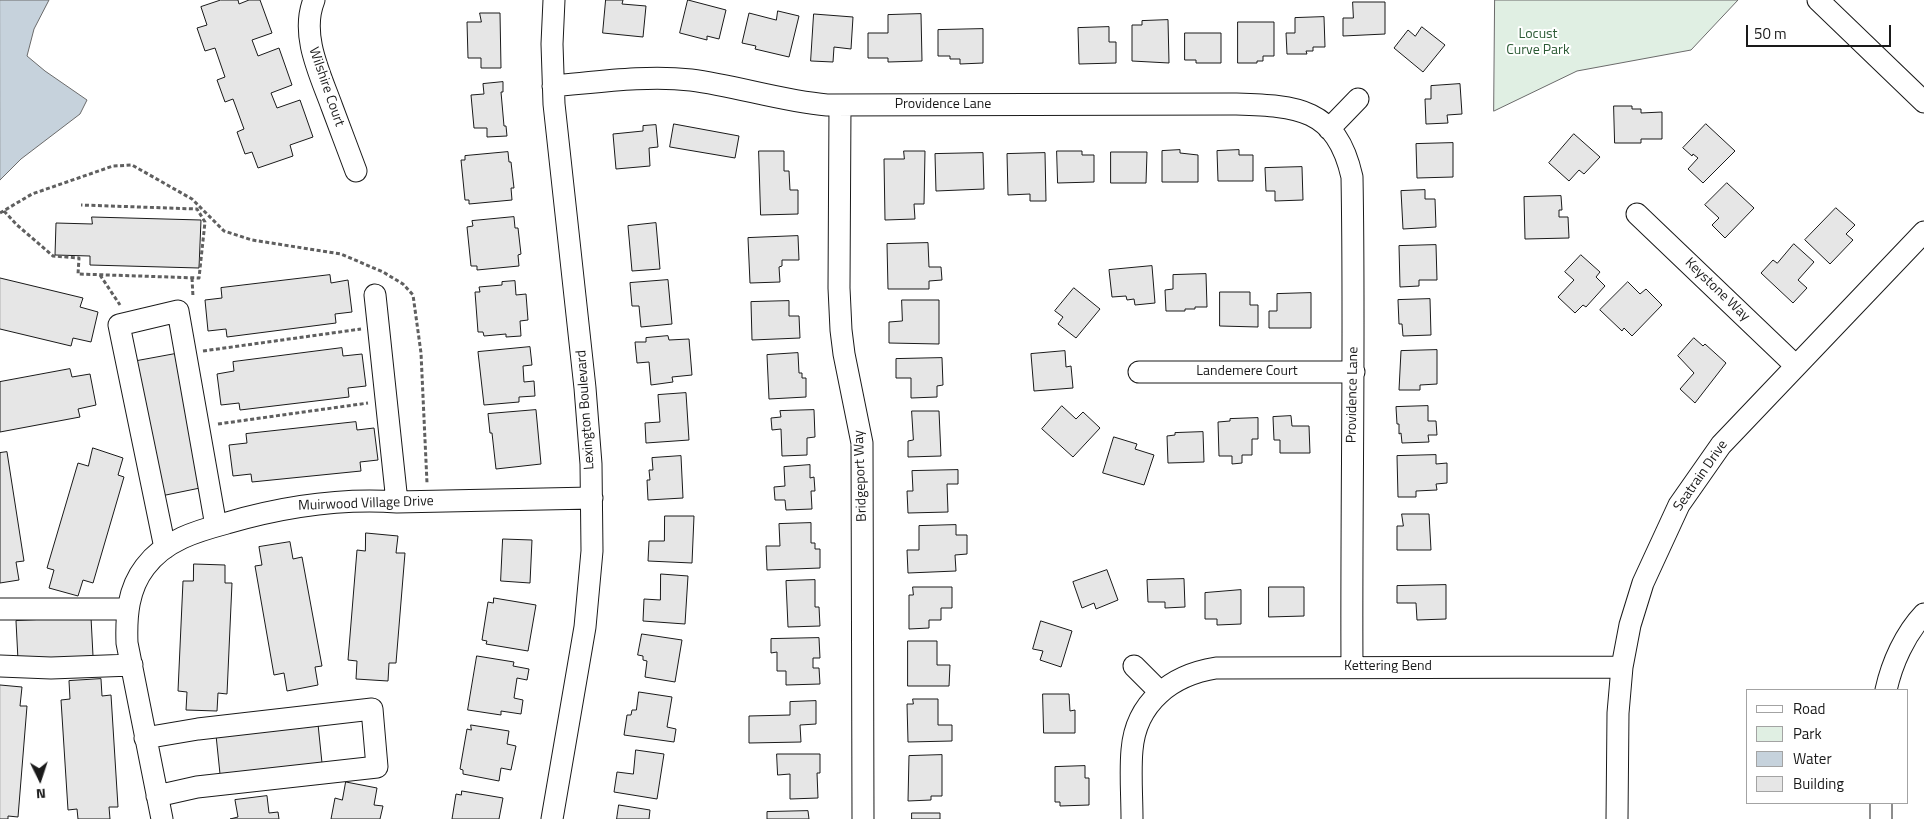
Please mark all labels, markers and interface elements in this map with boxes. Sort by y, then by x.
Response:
scale bar [1749,15,1894,47]
text: 50 m [1754,22,1787,45]
park label: Locust Curve Park [1506,27,1570,59]
street label: Wilshire Court [305,45,347,129]
street label: Providence Lane [895,97,991,113]
street label: Keystone Way [1681,255,1753,325]
street label: Providence Lane [1344,347,1362,443]
street label: Lexington Boulevard [573,350,599,470]
street label: Landemere Court [1196,364,1298,380]
street label: Bridgeport Way [851,430,871,522]
street label: Seatrain Drive [1670,437,1732,515]
street label: Muirwood Village Drive [298,493,434,515]
street label: Kettering Bend [1344,659,1432,675]
legend [1746,689,1909,804]
text: Road [1793,697,1825,720]
text: Park [1793,722,1822,745]
text: Water [1793,747,1832,770]
north arrow [15,754,65,804]
text: Building [1793,772,1844,795]
text: N [36,784,47,805]

